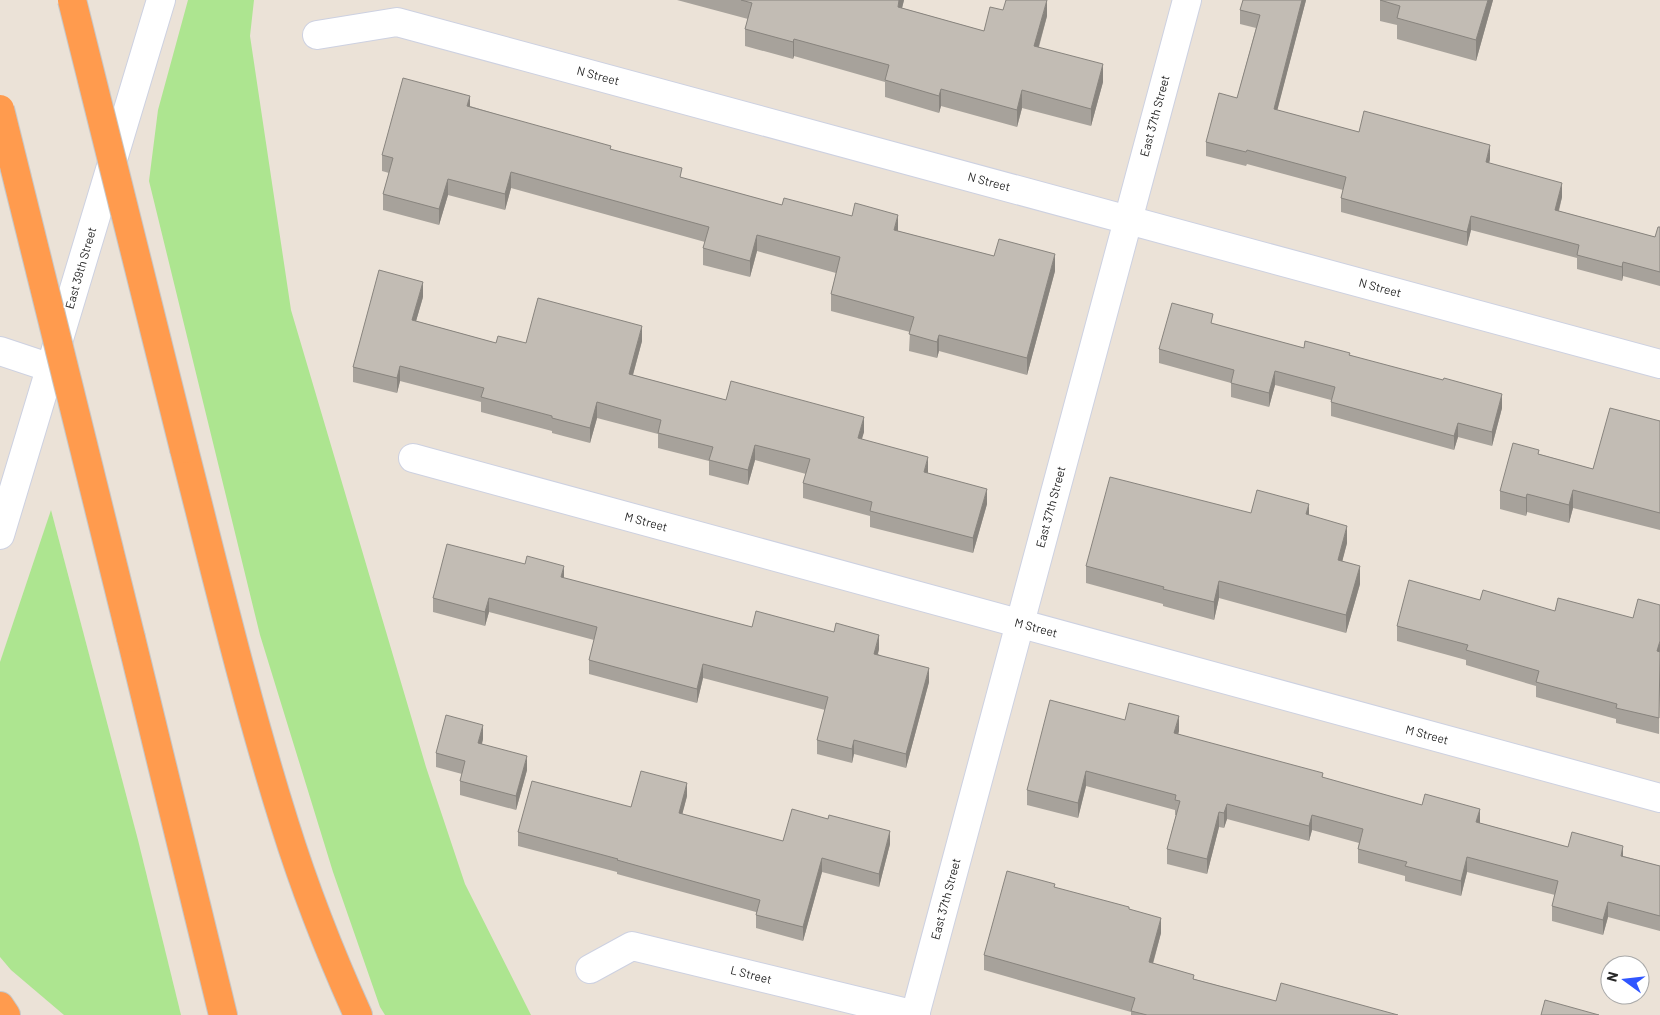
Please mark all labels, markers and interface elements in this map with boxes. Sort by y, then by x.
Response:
street label: N Street [576,63,621,87]
street label: East 37th Street [1136,73,1172,158]
street label: N Street [967,169,1012,193]
street label: East 39th Street [62,225,98,310]
street label: N Street [1358,275,1403,299]
street label: East 37th Street [1032,464,1068,549]
street label: M Street [623,509,669,533]
street label: M Street [1013,615,1059,639]
street label: M Street [1404,722,1450,746]
street label: East 37th Street [927,856,963,941]
north arrow [1600,955,1650,1005]
street label: L Street [729,962,773,986]
text: N [1603,970,1621,983]

